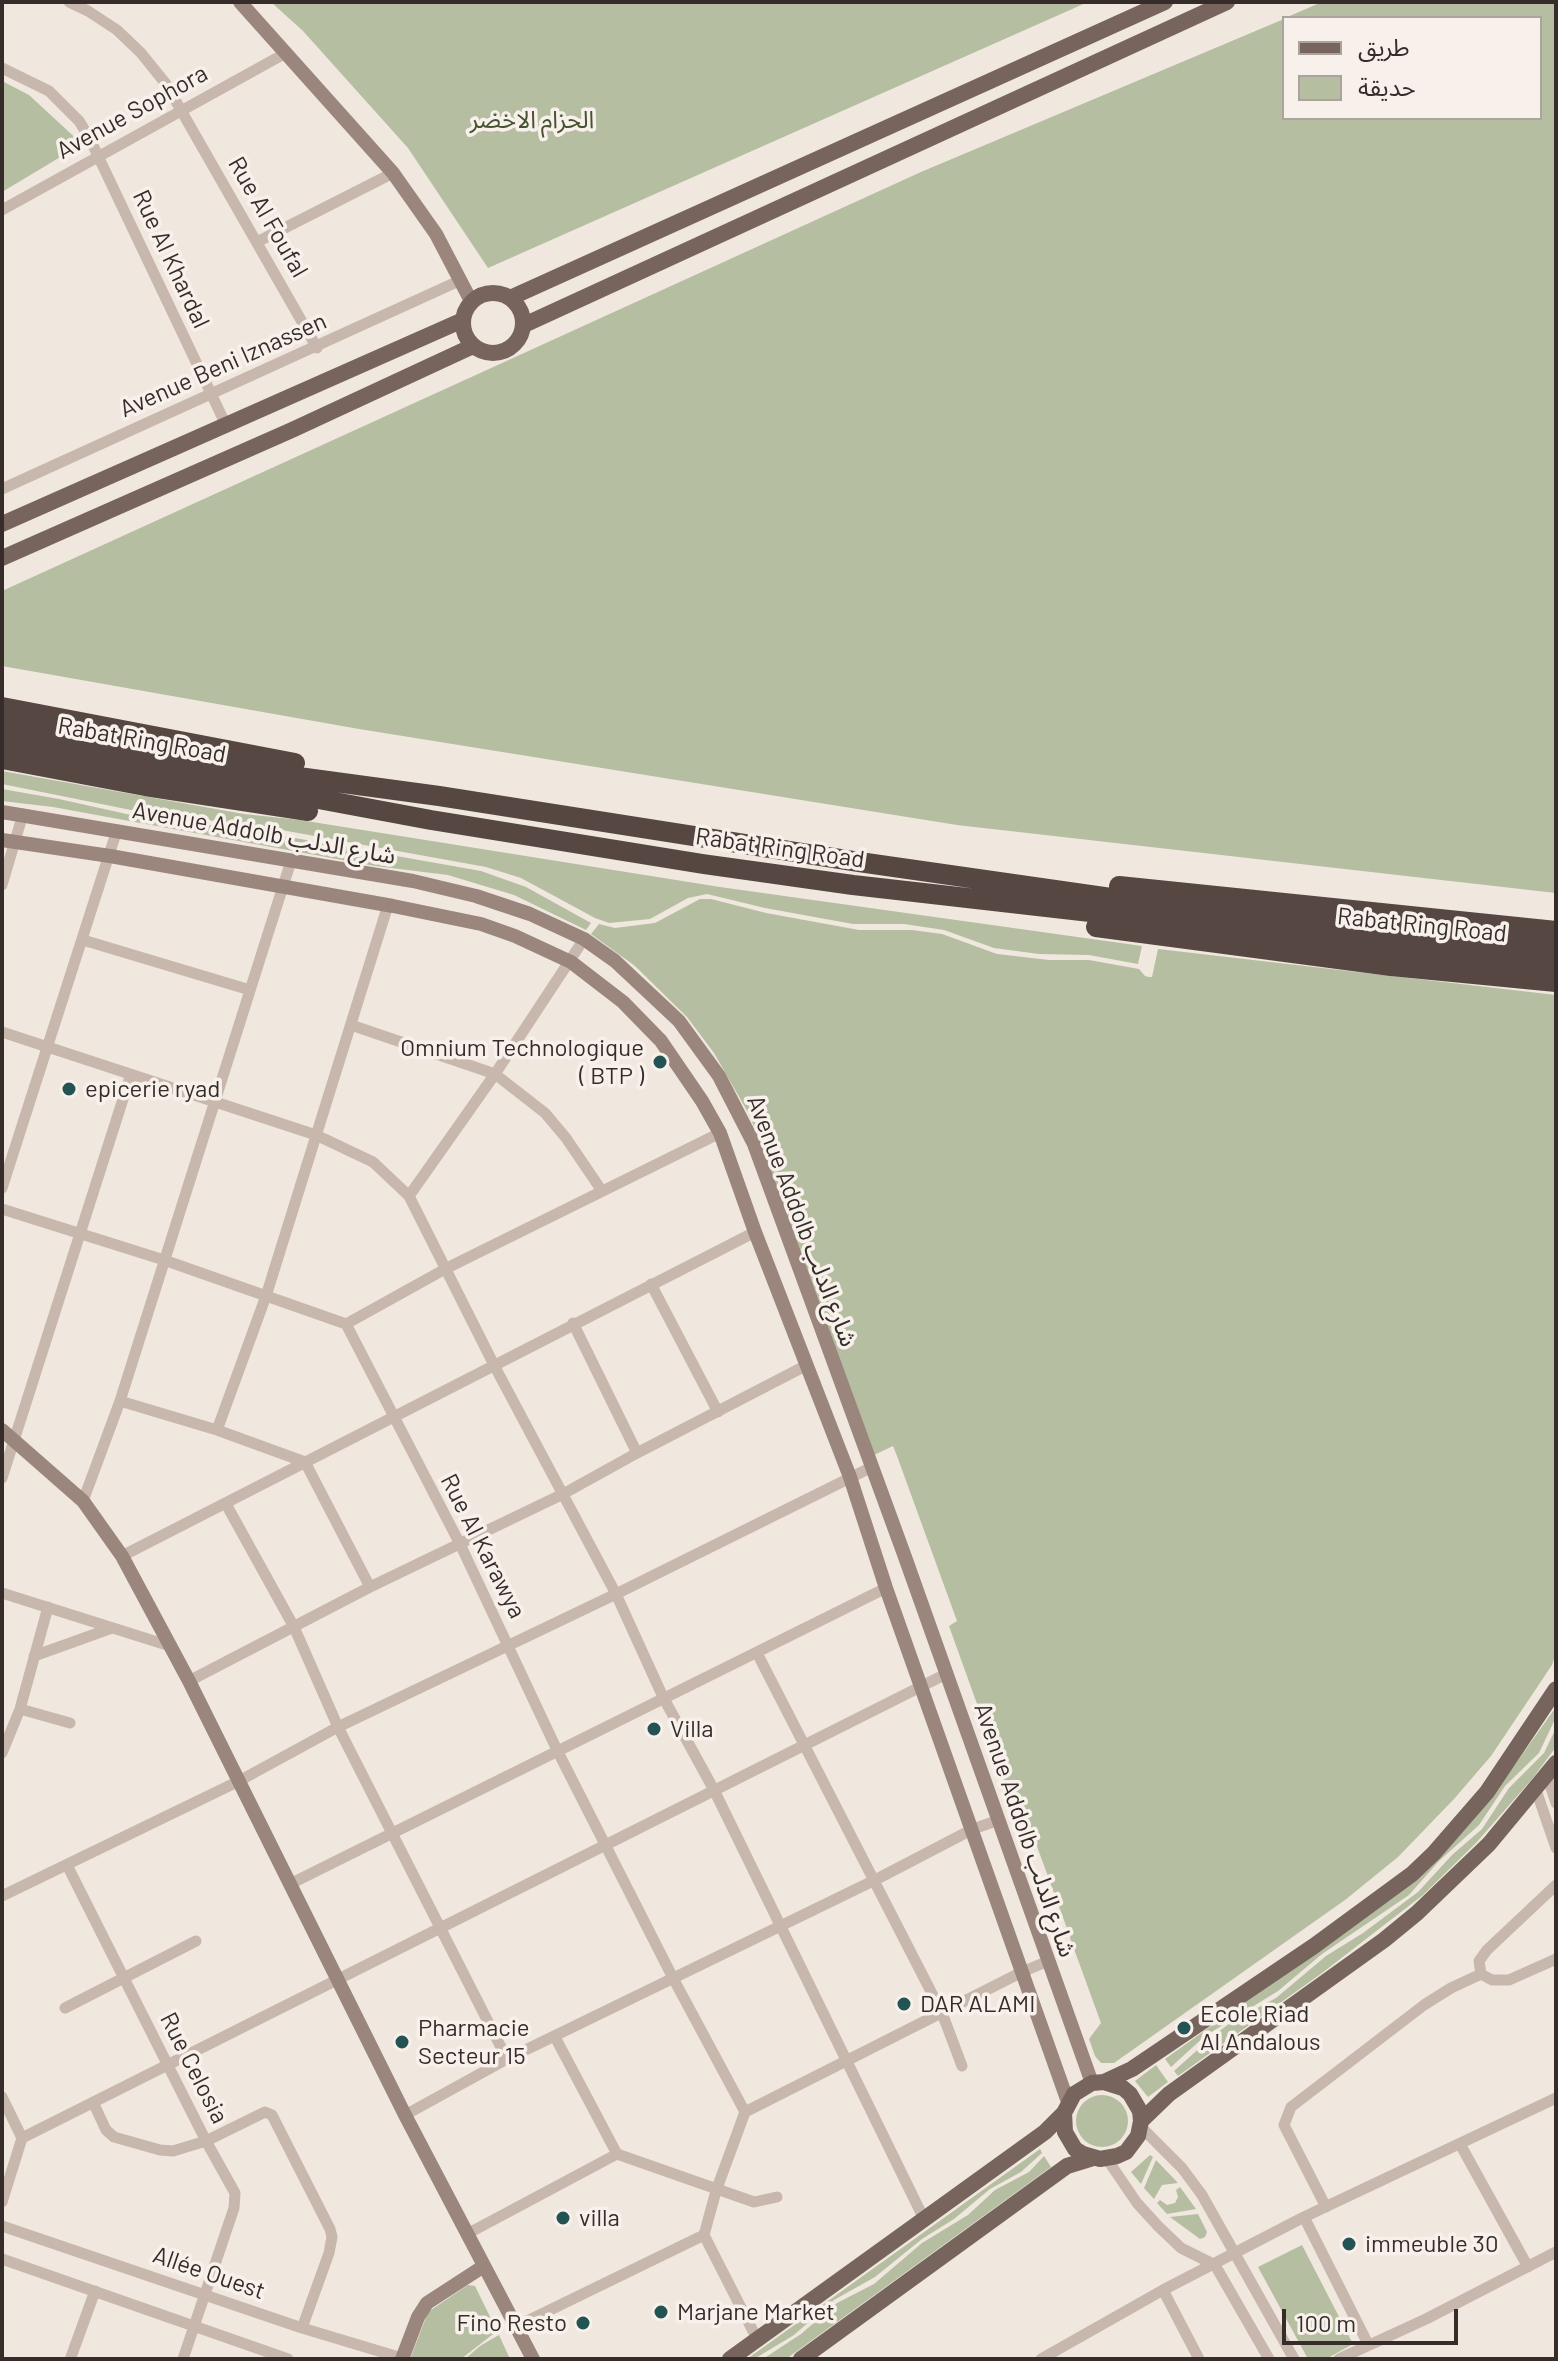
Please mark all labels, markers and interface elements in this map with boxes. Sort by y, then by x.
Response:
legend [1282,16,1542,120]
text: طريق [1358,32,1410,61]
street label: Avenue Sophora [51,59,213,165]
text: حديقة [1358,72,1416,101]
park label: الحزام الاخضر [470,106,594,134]
street label: Rue Al Foufal [222,152,314,282]
street label: Rue Al Khardal [126,185,216,333]
street label: Avenue Beni Iznassen [115,306,331,424]
street label: Rabat Ring Road [56,711,228,769]
street label: Avenue Addolb شارع الدلب [130,796,398,870]
street label: Rabat Ring Road [694,822,866,874]
street label: Rabat Ring Road [1336,902,1508,948]
place label: Omnium Technologique ( BTP ) [400,1034,644,1090]
marker: Omnium Technologique ( BTP ) [651,1053,669,1071]
place label: epicerie ryad [85,1075,220,1103]
marker: epicerie ryad [60,1080,78,1098]
street label: Avenue Addolb شارع الدلب [741,1091,863,1351]
street label: Rue Al Karawya [434,1469,532,1623]
street label: Avenue Addolb شارع الدلب [968,1699,1082,1961]
place label: Villa [670,1715,714,1743]
marker: Villa [645,1720,663,1738]
place label: DAR ALAMI [920,1990,1035,2018]
marker: DAR ALAMI [895,1995,913,2013]
place label: Ecole Riad Al Andalous [1200,2000,1321,2056]
street label: Rue Celosia [154,2008,234,2128]
place label: Pharmacie Secteur 15 [418,2014,530,2070]
marker: Ecole Riad Al Andalous [1175,2019,1193,2037]
marker: Pharmacie Secteur 15 [393,2033,411,2051]
place label: villa [579,2204,620,2232]
marker: villa [554,2209,572,2227]
place label: immeuble 30 [1365,2230,1498,2258]
marker: immeuble 30 [1340,2235,1358,2253]
street label: Allée Ouest [149,2240,269,2306]
scale bar [1286,2293,1462,2343]
place label: Marjane Market [677,2298,835,2326]
marker: Marjane Market [652,2303,670,2321]
text: 100 m [1296,2308,1356,2337]
place label: Fino Resto [456,2309,567,2337]
marker: Fino Resto [574,2314,592,2332]

